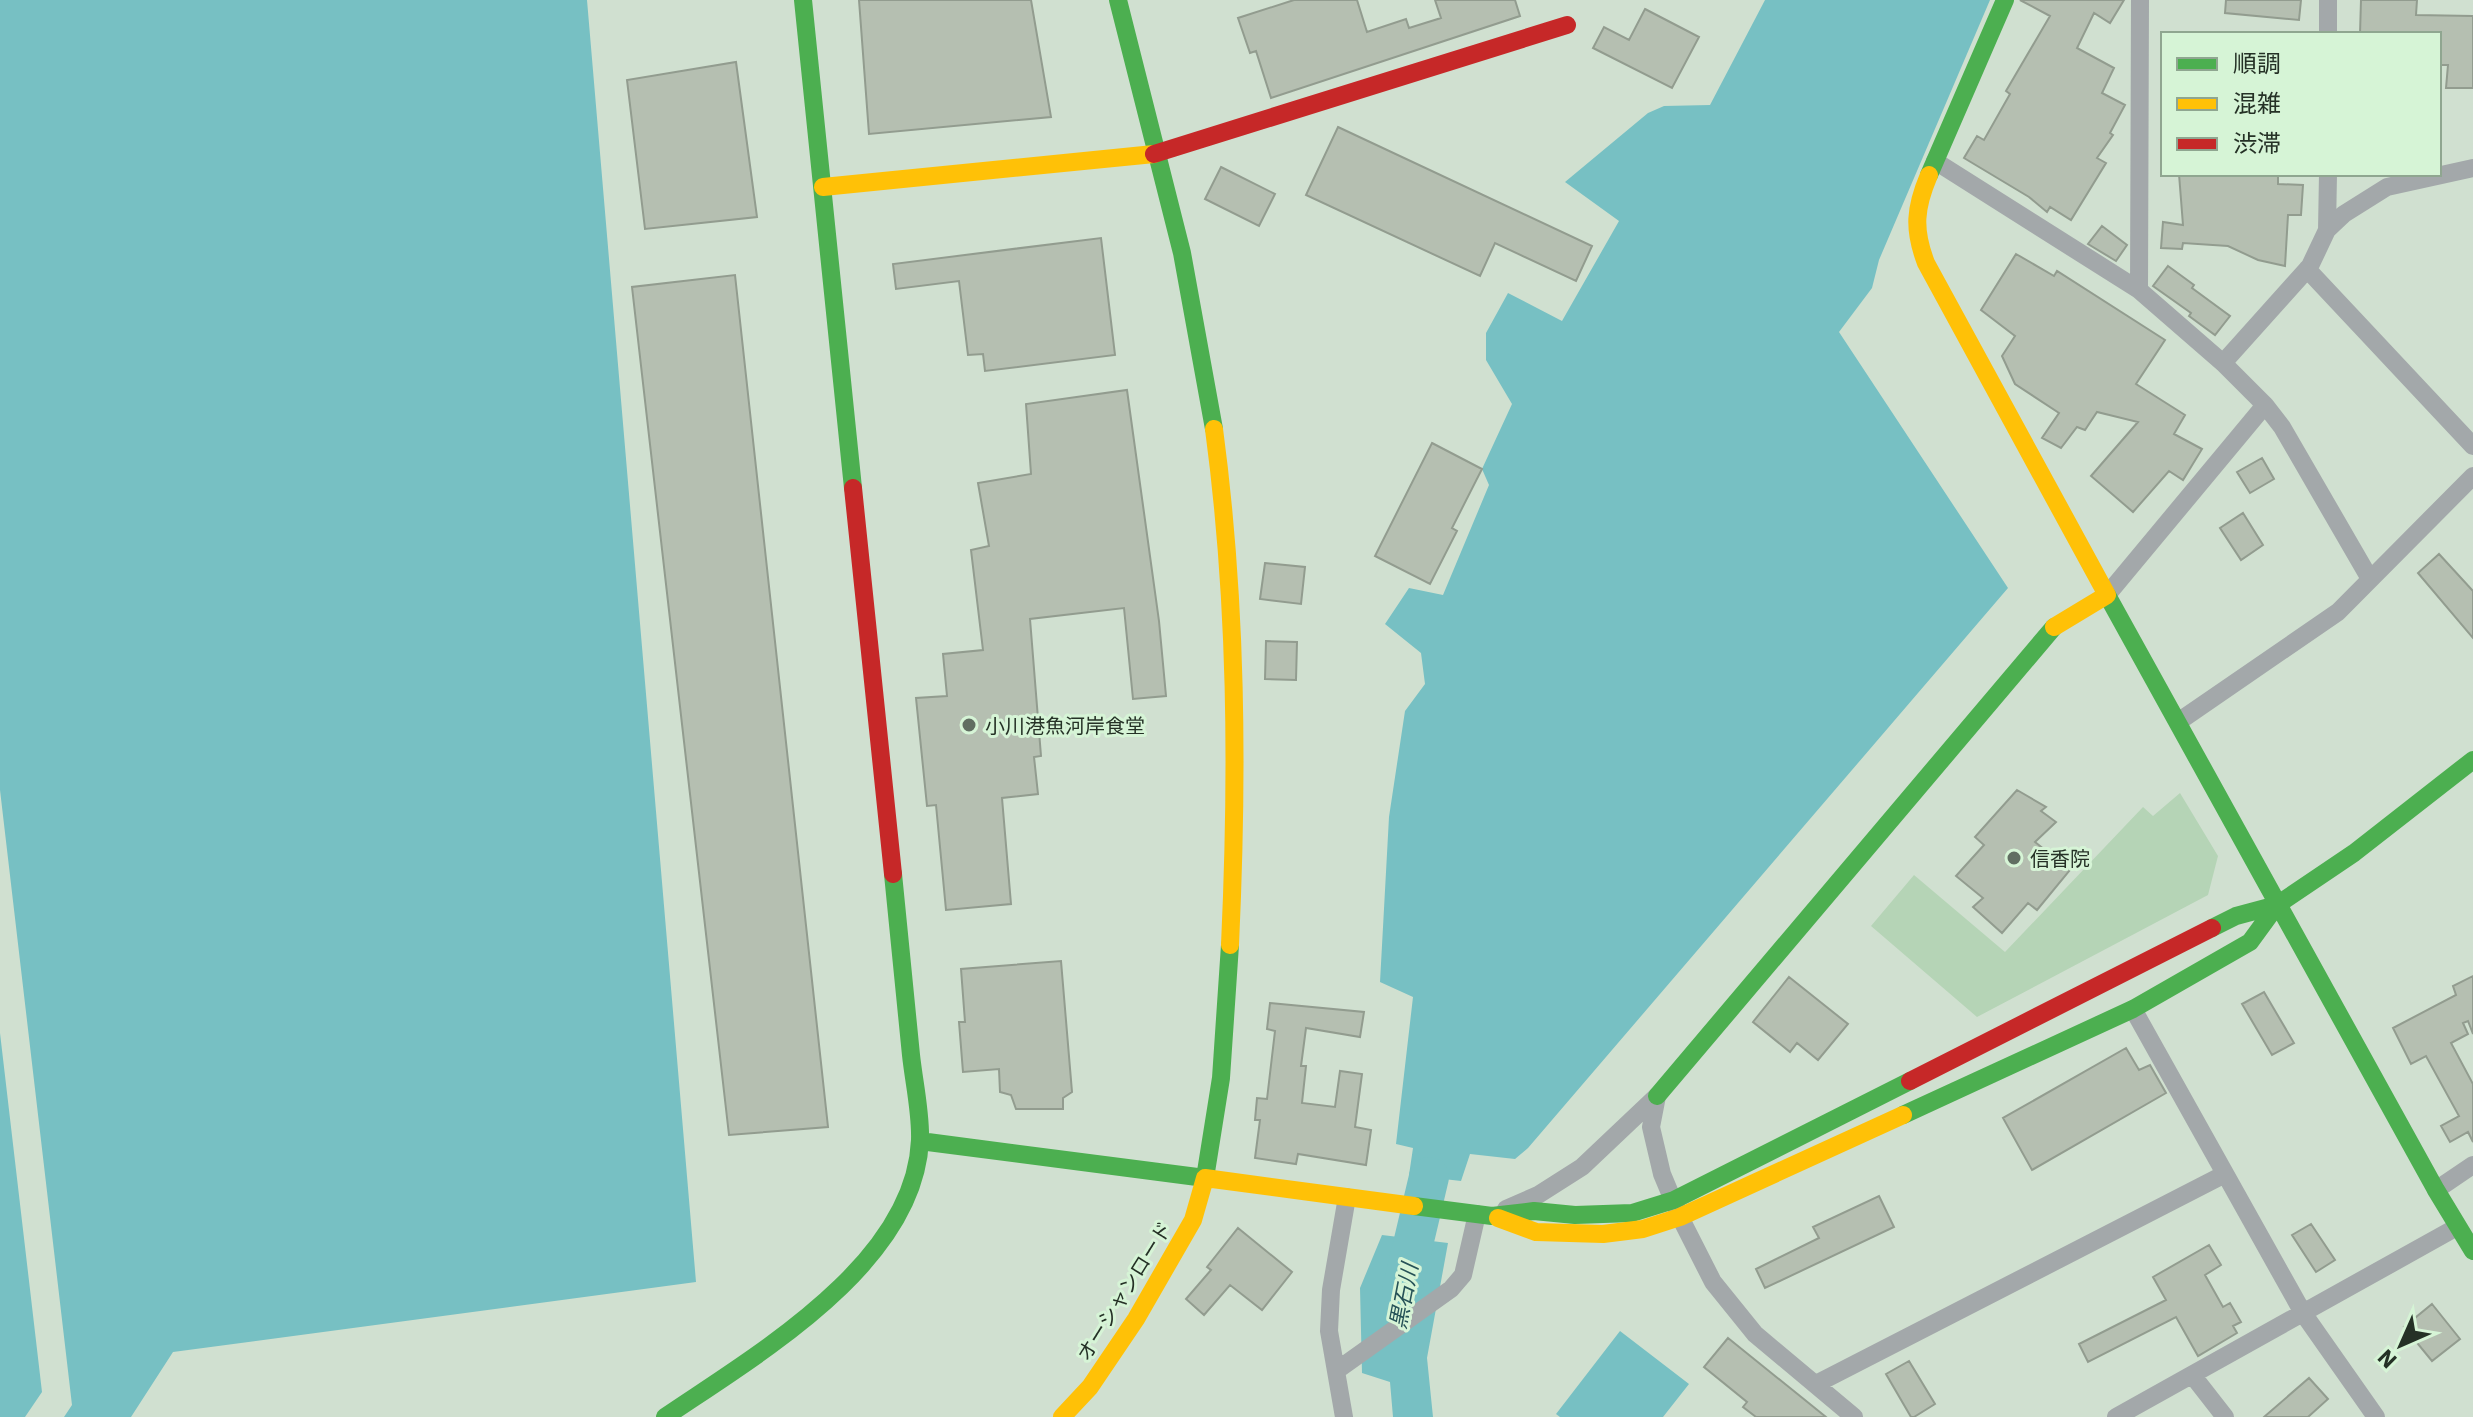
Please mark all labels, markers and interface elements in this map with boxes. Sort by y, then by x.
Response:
legend [2161,32,2441,176]
text: 順調 [2233,47,2281,79]
text: 混雑 [2233,87,2281,119]
text: 渋滞 [2233,127,2281,159]
place label: 小川港魚河岸食堂 [985,712,1145,739]
marker: 小川港魚河岸食堂 [960,716,978,734]
place label: 信香院 [2030,845,2090,872]
marker: 信香院 [2005,849,2023,867]
street label: オーシャンロード [1070,1216,1178,1366]
water label: 黒石川 [1382,1259,1424,1331]
north arrow [2361,1305,2441,1385]
text: N [2371,1344,2402,1375]

